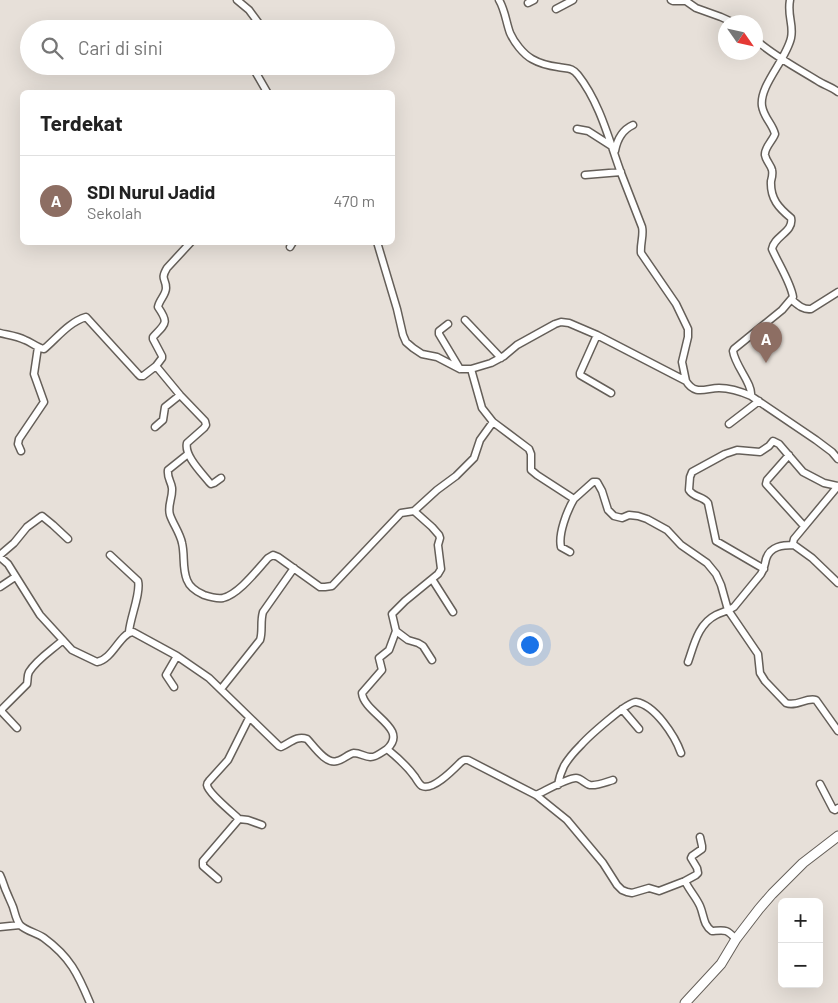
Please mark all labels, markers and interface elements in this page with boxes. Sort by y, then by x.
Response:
north arrow [718,15,763,60]
search box [20,20,395,75]
icon: search [38,34,66,62]
text: Cari di sini [78,36,163,59]
text: Terdekat [40,110,123,135]
text: SDI Nurul Jadid [87,180,215,203]
text: A [51,191,61,210]
text: 470 m [334,191,375,210]
text: Sekolah [87,203,142,222]
pin: A [750,322,782,363]
your location [517,632,543,658]
map controls [778,898,823,988]
button: + [778,898,823,943]
button: − [778,943,823,988]

